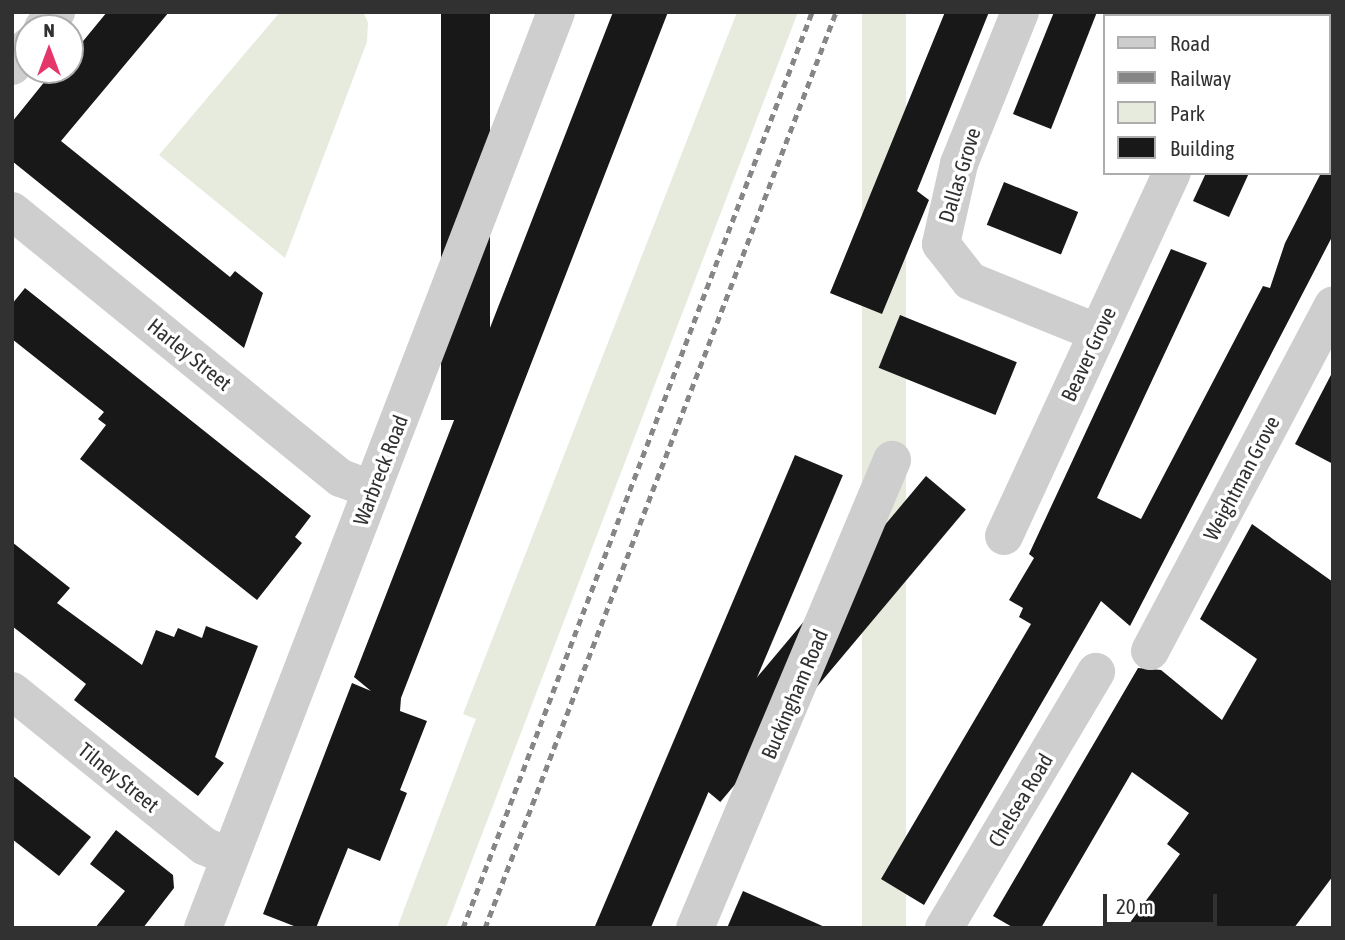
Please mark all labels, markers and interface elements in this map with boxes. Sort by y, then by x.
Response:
north arrow [14,14,84,84]
legend [1104,14,1331,175]
text: N [43,19,55,41]
text: Road [1170,31,1210,55]
text: Railway [1170,66,1231,90]
text: Park [1170,101,1205,125]
street label: Dallas Grove [933,125,985,225]
text: Building [1170,136,1234,160]
street label: Beaver Grove [1055,303,1121,405]
street label: Harley Street [143,313,237,395]
street label: Warbreck Road [347,411,413,529]
street label: Weightman Grove [1198,412,1284,544]
street label: Buckingham Road [755,625,833,763]
street label: Tilney Street [74,737,164,817]
street label: Chelsea Road [982,749,1058,851]
scale bar [1107,880,1221,924]
text: 20 m [1116,894,1154,918]

